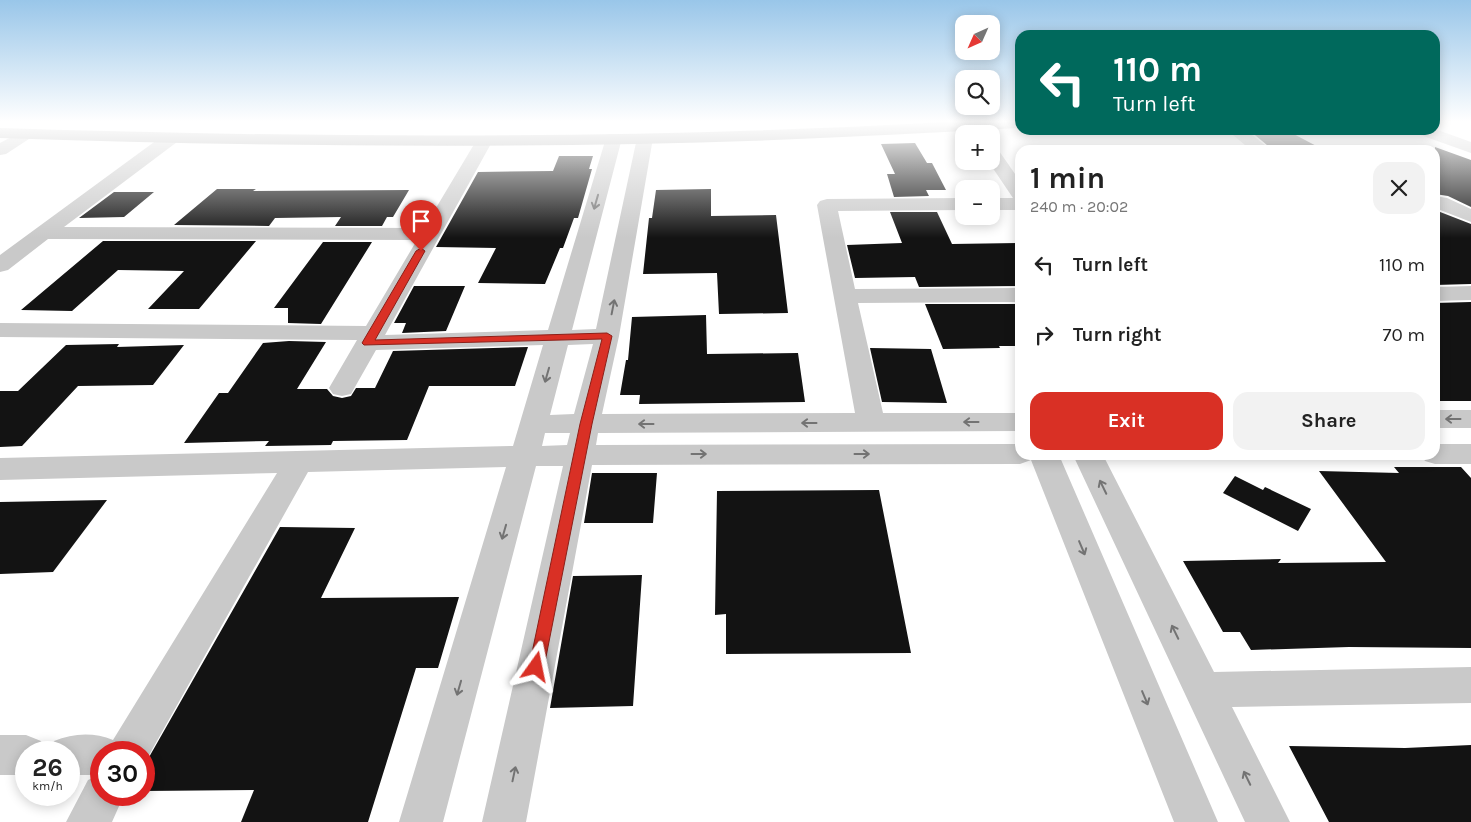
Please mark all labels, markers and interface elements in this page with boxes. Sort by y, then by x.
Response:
north arrow [955,15,1000,60]
map controls [955,15,1000,225]
text: 110 m [1113,49,1202,90]
icon: left [1030,50,1095,115]
button: search [955,70,1000,115]
text: Turn left [1113,91,1196,117]
button: + [955,125,1000,170]
text: 1 min [1030,160,1105,196]
button: close [1373,162,1425,214]
button: − [955,180,1000,225]
one-way arrow [591,194,601,210]
text: 240 m · 20:02 [1030,197,1128,216]
pin [400,200,442,251]
icon: arrive [407,207,435,235]
icon: left [1030,251,1058,279]
text: Turn left [1073,254,1148,276]
text: 110 m [1379,254,1425,276]
one-way arrow [608,299,618,315]
icon: right [1030,321,1058,349]
text: Turn right [1073,324,1162,346]
text: 70 m [1383,324,1425,346]
one-way arrow [542,367,552,383]
button: Exit [1030,392,1223,450]
button: Share [1233,392,1425,450]
one-way arrow [1445,414,1462,424]
one-way arrow [964,417,980,427]
one-way arrow [801,418,818,428]
one-way arrow [639,419,655,429]
one-way arrow [691,449,707,459]
one-way arrow [854,449,870,459]
one-way arrow [1098,479,1108,494]
one-way arrow [498,523,508,539]
one-way arrow [1079,541,1088,556]
one-way arrow [1170,625,1180,640]
position arrow [509,640,561,692]
one-way arrow [454,680,464,696]
one-way arrow [1141,690,1150,706]
speed limit sign: 30 [90,741,155,806]
text: 26 [32,753,63,782]
one-way arrow [510,767,520,783]
one-way arrow [1241,771,1251,786]
text: km/h [32,779,63,793]

